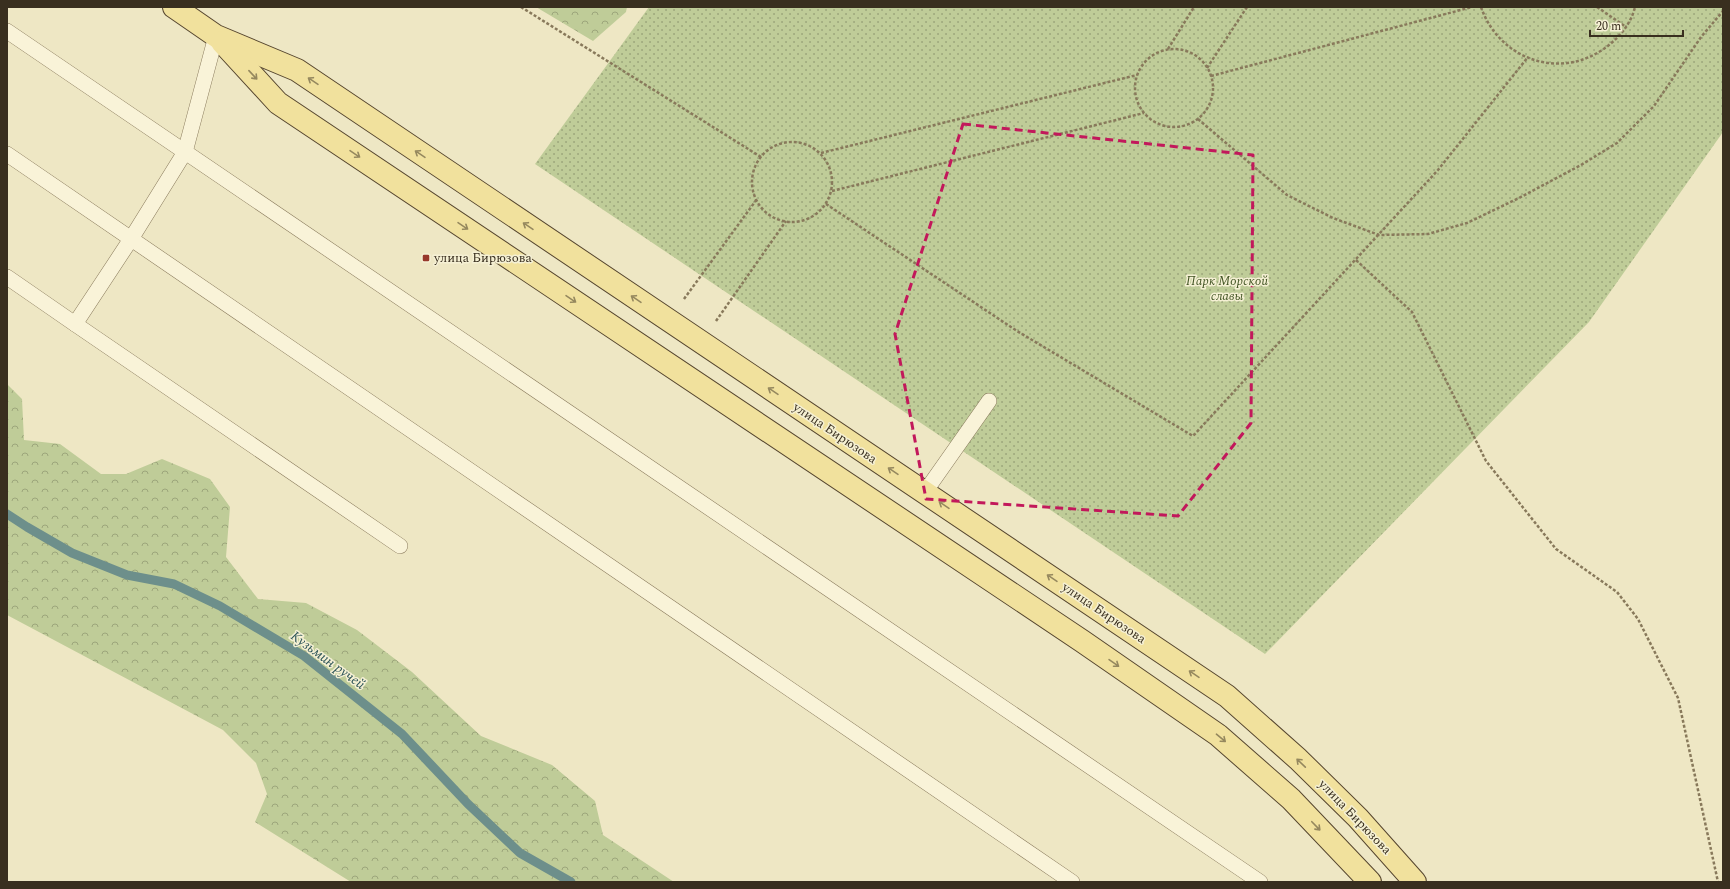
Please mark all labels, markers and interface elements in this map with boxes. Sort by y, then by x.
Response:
scale bar [1590,12,1683,38]
text: 20 m [1596,17,1621,36]
one-way arrow [248,70,257,80]
one-way arrow [307,77,318,85]
one-way arrow [415,149,426,158]
one-way arrow [349,150,360,158]
one-way arrow [457,222,468,230]
one-way arrow [523,222,534,230]
place label: улица Бирюзова [433,248,533,268]
marker: улица Бирюзова [421,253,431,263]
park label: Парк Морской славы [1186,271,1268,306]
one-way arrow [565,295,577,303]
one-way arrow [631,295,642,303]
one-way arrow [768,387,779,395]
street label: улица Бирюзова [788,397,882,469]
one-way arrow [888,467,899,475]
one-way arrow [939,501,950,509]
one-way arrow [1047,574,1058,582]
street label: улица Бирюзова [1057,577,1151,649]
water label: Кузьмин ручей [286,626,370,695]
one-way arrow [1108,659,1119,667]
one-way arrow [1189,670,1200,678]
one-way arrow [1215,733,1226,742]
one-way arrow [1296,758,1306,767]
street label: улица Бирюзова [1313,774,1397,860]
one-way arrow [1312,821,1321,831]

